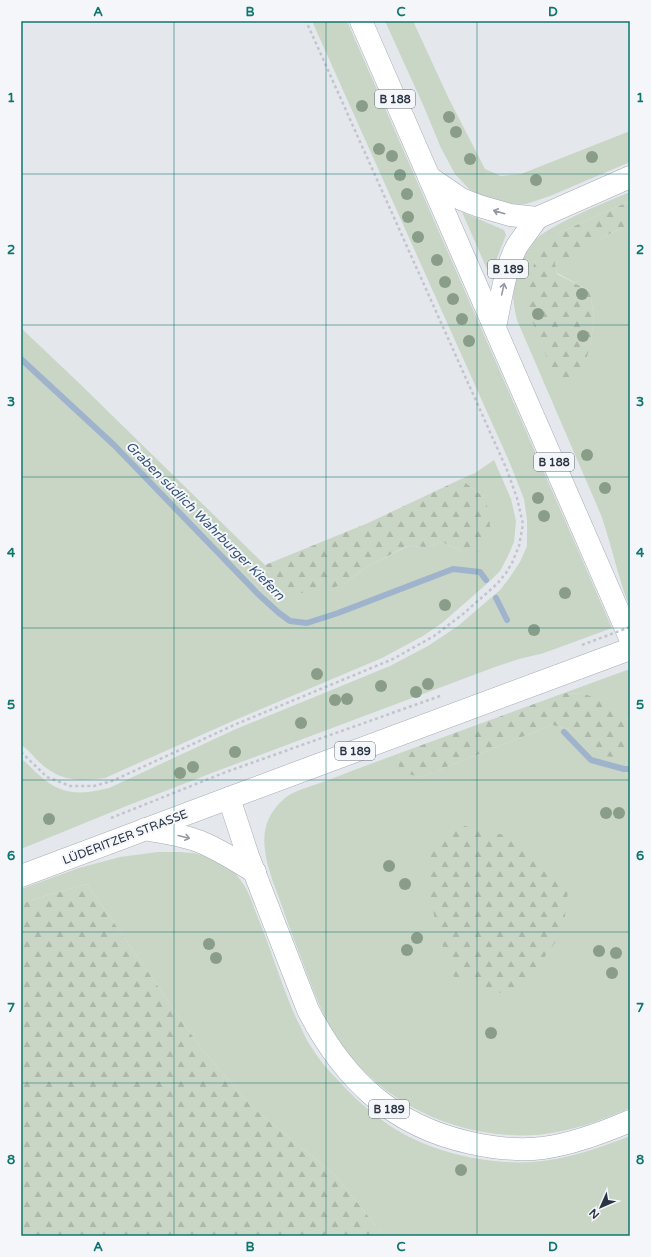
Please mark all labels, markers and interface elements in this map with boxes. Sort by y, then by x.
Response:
text: A [93,4,103,20]
text: B [245,4,255,20]
text: C [396,4,406,20]
text: D [548,4,558,20]
text: 1 [7,90,15,106]
road number: B 188 [375,90,415,108]
text: 1 [636,90,644,106]
one-way arrow [493,208,506,215]
text: 2 [7,242,15,258]
text: 2 [636,242,644,258]
road number: B 189 [488,260,528,278]
one-way arrow [500,283,507,296]
text: 3 [7,394,15,410]
text: 3 [636,394,644,410]
water label: Graben südlich Wahrburger Kiefern [122,438,288,604]
road number: B 188 [534,453,574,471]
text: 4 [7,545,16,561]
text: 4 [636,545,645,561]
text: 5 [7,697,15,713]
text: 5 [636,697,644,713]
road number: B 189 [335,742,375,760]
street label: LÜDERITZER STRASSE [60,807,190,867]
one-way arrow [177,834,190,841]
text: 6 [7,848,15,864]
text: 6 [636,848,644,864]
text: 7 [7,1000,15,1016]
text: 7 [636,1000,644,1016]
road number: B 189 [369,1100,409,1118]
text: 8 [7,1152,15,1168]
text: 8 [636,1152,644,1168]
north arrow [581,1187,621,1227]
text: N [587,1206,602,1221]
text: A [93,1239,103,1255]
text: B [245,1239,255,1255]
text: C [396,1239,406,1255]
text: D [548,1239,558,1255]

